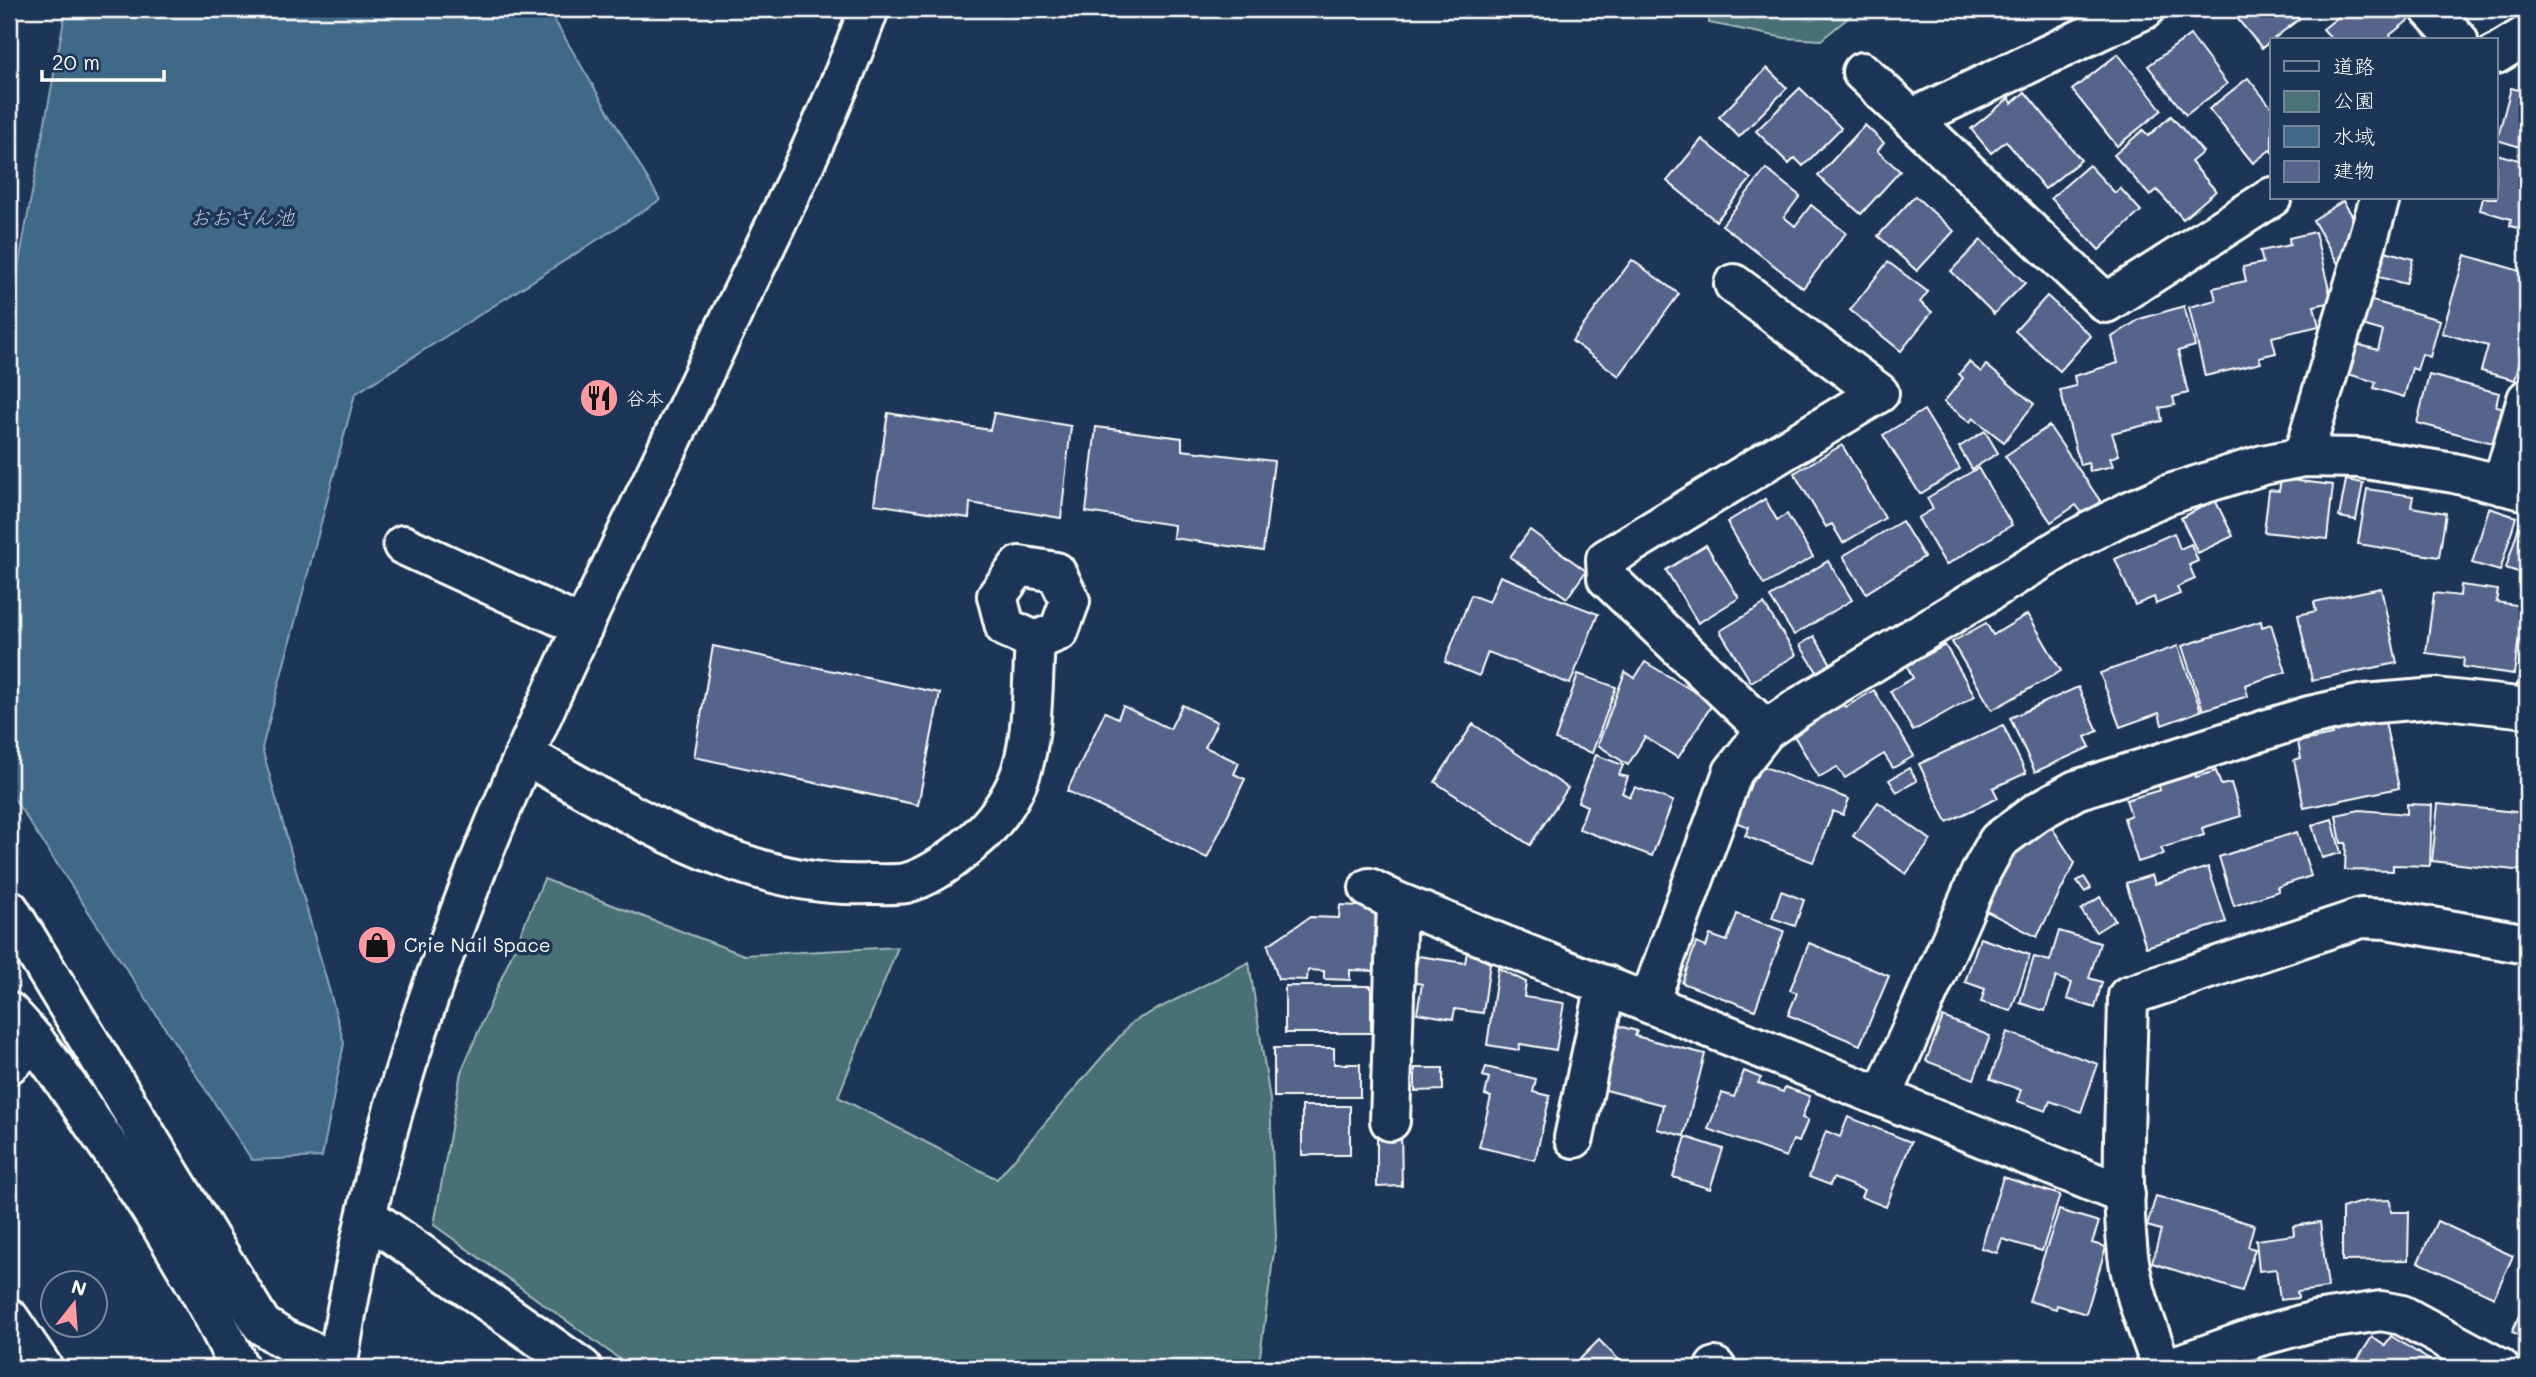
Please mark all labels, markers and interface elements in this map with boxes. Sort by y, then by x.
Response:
scale bar [42,38,164,82]
legend [2270,38,2498,200]
text: 20 m [52,48,100,75]
text: 道路 [2333,52,2375,79]
text: 公園 [2333,86,2375,113]
text: 水域 [2333,122,2375,149]
text: 建物 [2333,156,2375,183]
water label: おおさん池 [190,203,295,230]
restaurant icon: 谷本 [578,377,620,419]
place label: 谷本 [626,385,664,410]
shop icon: Crie Nail Space [356,924,398,966]
place label: Crie Nail Space [404,932,550,957]
north arrow [38,1268,108,1338]
text: N [69,1273,90,1301]

